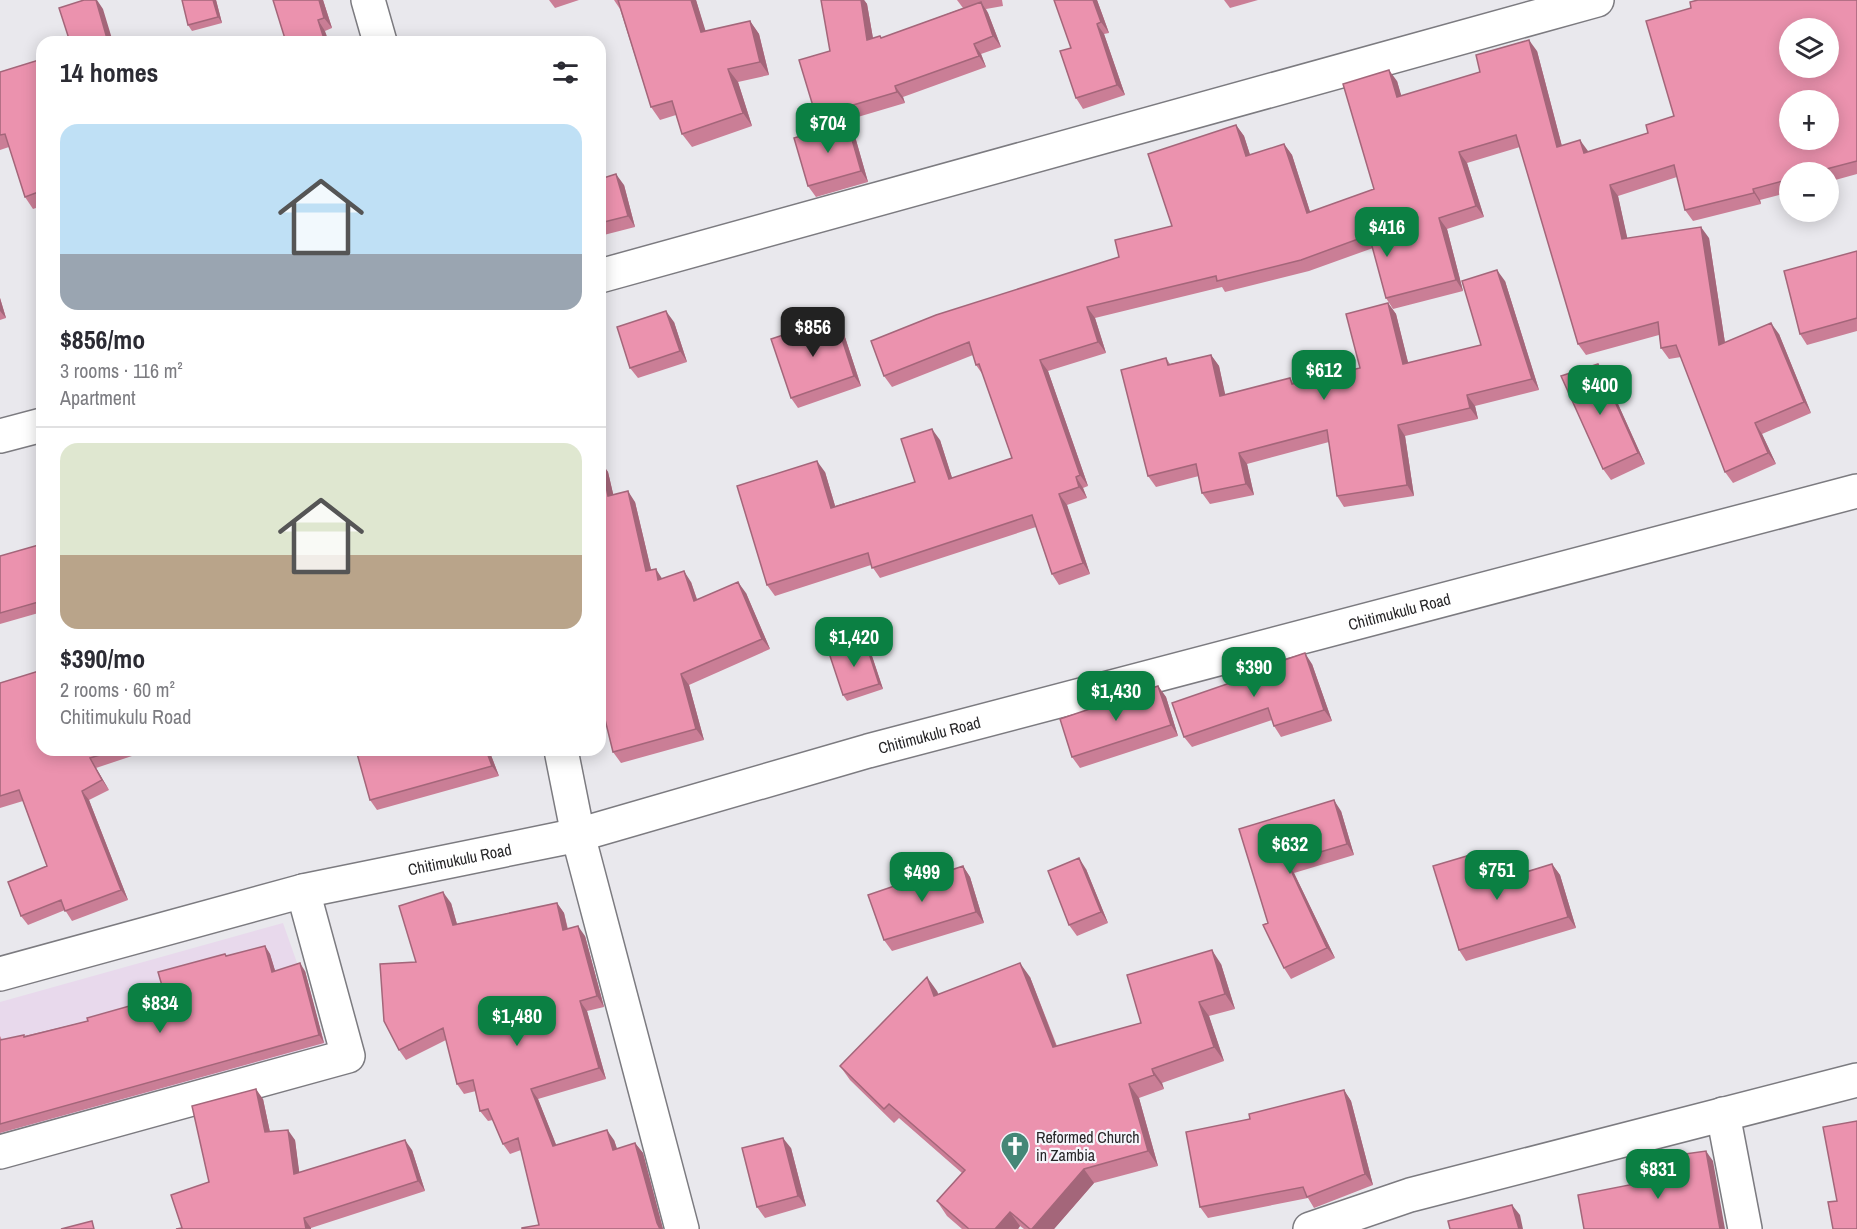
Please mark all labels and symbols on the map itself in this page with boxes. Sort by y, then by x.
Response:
pin: $704 [792,103,864,154]
pin: $416 [1351,207,1423,258]
pin: $856 [777,307,849,358]
pin: $612 [1288,350,1360,401]
pin: $400 [1564,365,1636,416]
street label: Chitimukulu Road [1346,587,1453,635]
pin: $1,420 [805,617,903,668]
pin: $390 [1218,647,1290,698]
pin: $1,430 [1067,671,1165,722]
street label: Chitimukulu Road [876,711,983,759]
pin: $632 [1254,824,1326,875]
street label: Chitimukulu Road [406,838,513,880]
pin: $751 [1461,850,1533,901]
pin: $499 [886,852,958,903]
pin: $834 [124,983,196,1034]
pin: $1,480 [468,996,566,1047]
place label: Reformed Church in Zambia [1036,1126,1140,1166]
church icon: Reformed Church in Zambia [999,1130,1031,1172]
pin: $831 [1622,1149,1694,1200]

